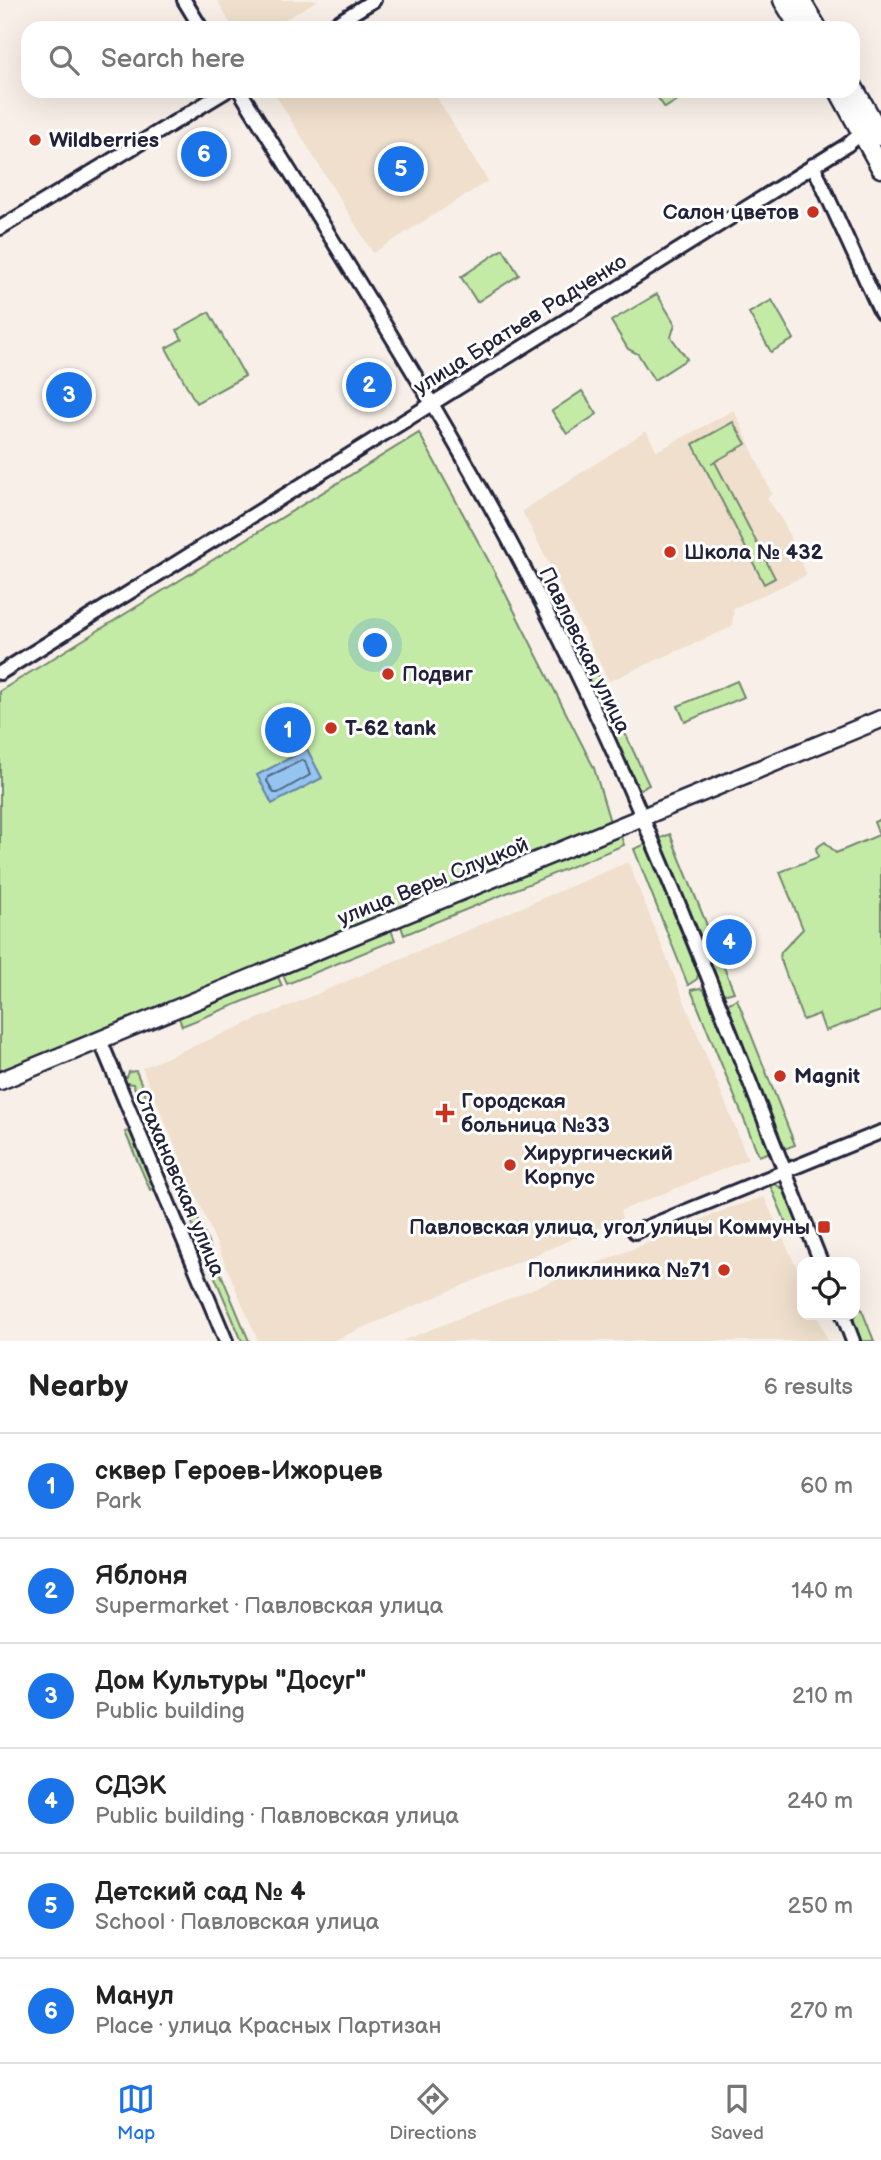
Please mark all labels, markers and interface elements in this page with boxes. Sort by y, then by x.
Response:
search box [21,21,860,98]
icon: search [45,41,83,79]
text: Search here [101,44,245,75]
place label: Wildberries [49,128,159,153]
pin: 6 [181,128,227,180]
marker: Wildberries [27,132,43,148]
pin: 5 [378,143,424,195]
place label: Салон цветов [663,200,800,225]
marker: Салон цветов [805,204,821,220]
street label: улица Братьев Радченко [409,249,631,400]
pin: 2 [346,359,392,411]
pin: 3 [46,369,92,421]
place label: Школа № 432 [684,540,823,565]
marker: Школа № 432 [662,544,678,560]
street label: Павловская улица [533,563,636,738]
your location [358,628,392,662]
place label: Подвиг [402,662,474,687]
marker: Подвиг [380,666,396,682]
pin: 1 [265,704,311,756]
place label: T-62 tank [345,716,436,741]
marker: T-62 tank [323,720,339,736]
street label: улица Веры Слуцкой [334,832,532,931]
pin: 4 [706,916,752,968]
place label: Magnit [794,1064,860,1089]
marker: Magnit [772,1068,788,1084]
street label: Стахановская улица [129,1086,230,1281]
place label: Городская больница №33 [461,1089,610,1138]
marker: Городская больница №33 [435,1103,455,1123]
place label: Хирургический Корпус [523,1141,673,1190]
marker: Хирургический Корпус [502,1157,518,1173]
place label: Павловская улица, угол улицы Коммуны [409,1215,810,1240]
marker: Павловская улица, угол улицы Коммуны [816,1219,832,1235]
map controls [797,1257,860,1320]
button: locate [797,1257,860,1320]
place label: Поликлиника №71 [527,1258,710,1283]
marker: Поликлиника №71 [716,1262,732,1278]
text: Nearby [28,1369,128,1405]
text: 6 results [764,1373,853,1401]
text: сквер Героев-Ижорцев [95,1456,383,1487]
text: 1 [46,1472,56,1500]
text: 60 m [800,1472,853,1500]
text: Park [95,1487,141,1515]
text: Яблоня [95,1561,188,1592]
text: 2 [44,1577,58,1605]
text: 140 m [791,1577,853,1605]
text: Supermarket · Павловская улица [95,1592,443,1620]
text: Дом Культуры "Досуг" [95,1666,366,1697]
text: 3 [44,1682,58,1710]
text: 210 m [792,1682,853,1710]
text: Public building [95,1697,245,1725]
text: СДЭК [95,1771,166,1802]
text: 4 [44,1787,58,1815]
text: 240 m [787,1787,853,1815]
text: Public building · Павловская улица [95,1802,459,1830]
text: Детский сад № 4 [95,1877,306,1908]
text: 5 [44,1892,58,1920]
text: 250 m [787,1892,853,1920]
text: School · Павловская улица [95,1908,379,1936]
text: Манул [95,1981,174,2012]
text: 6 [44,1997,58,2025]
text: 270 m [789,1997,853,2025]
text: Place · улица Красных Партизан [95,2012,442,2040]
tab: Map [117,2080,155,2145]
tab: Directions [389,2080,477,2145]
tab: Saved [711,2080,764,2145]

